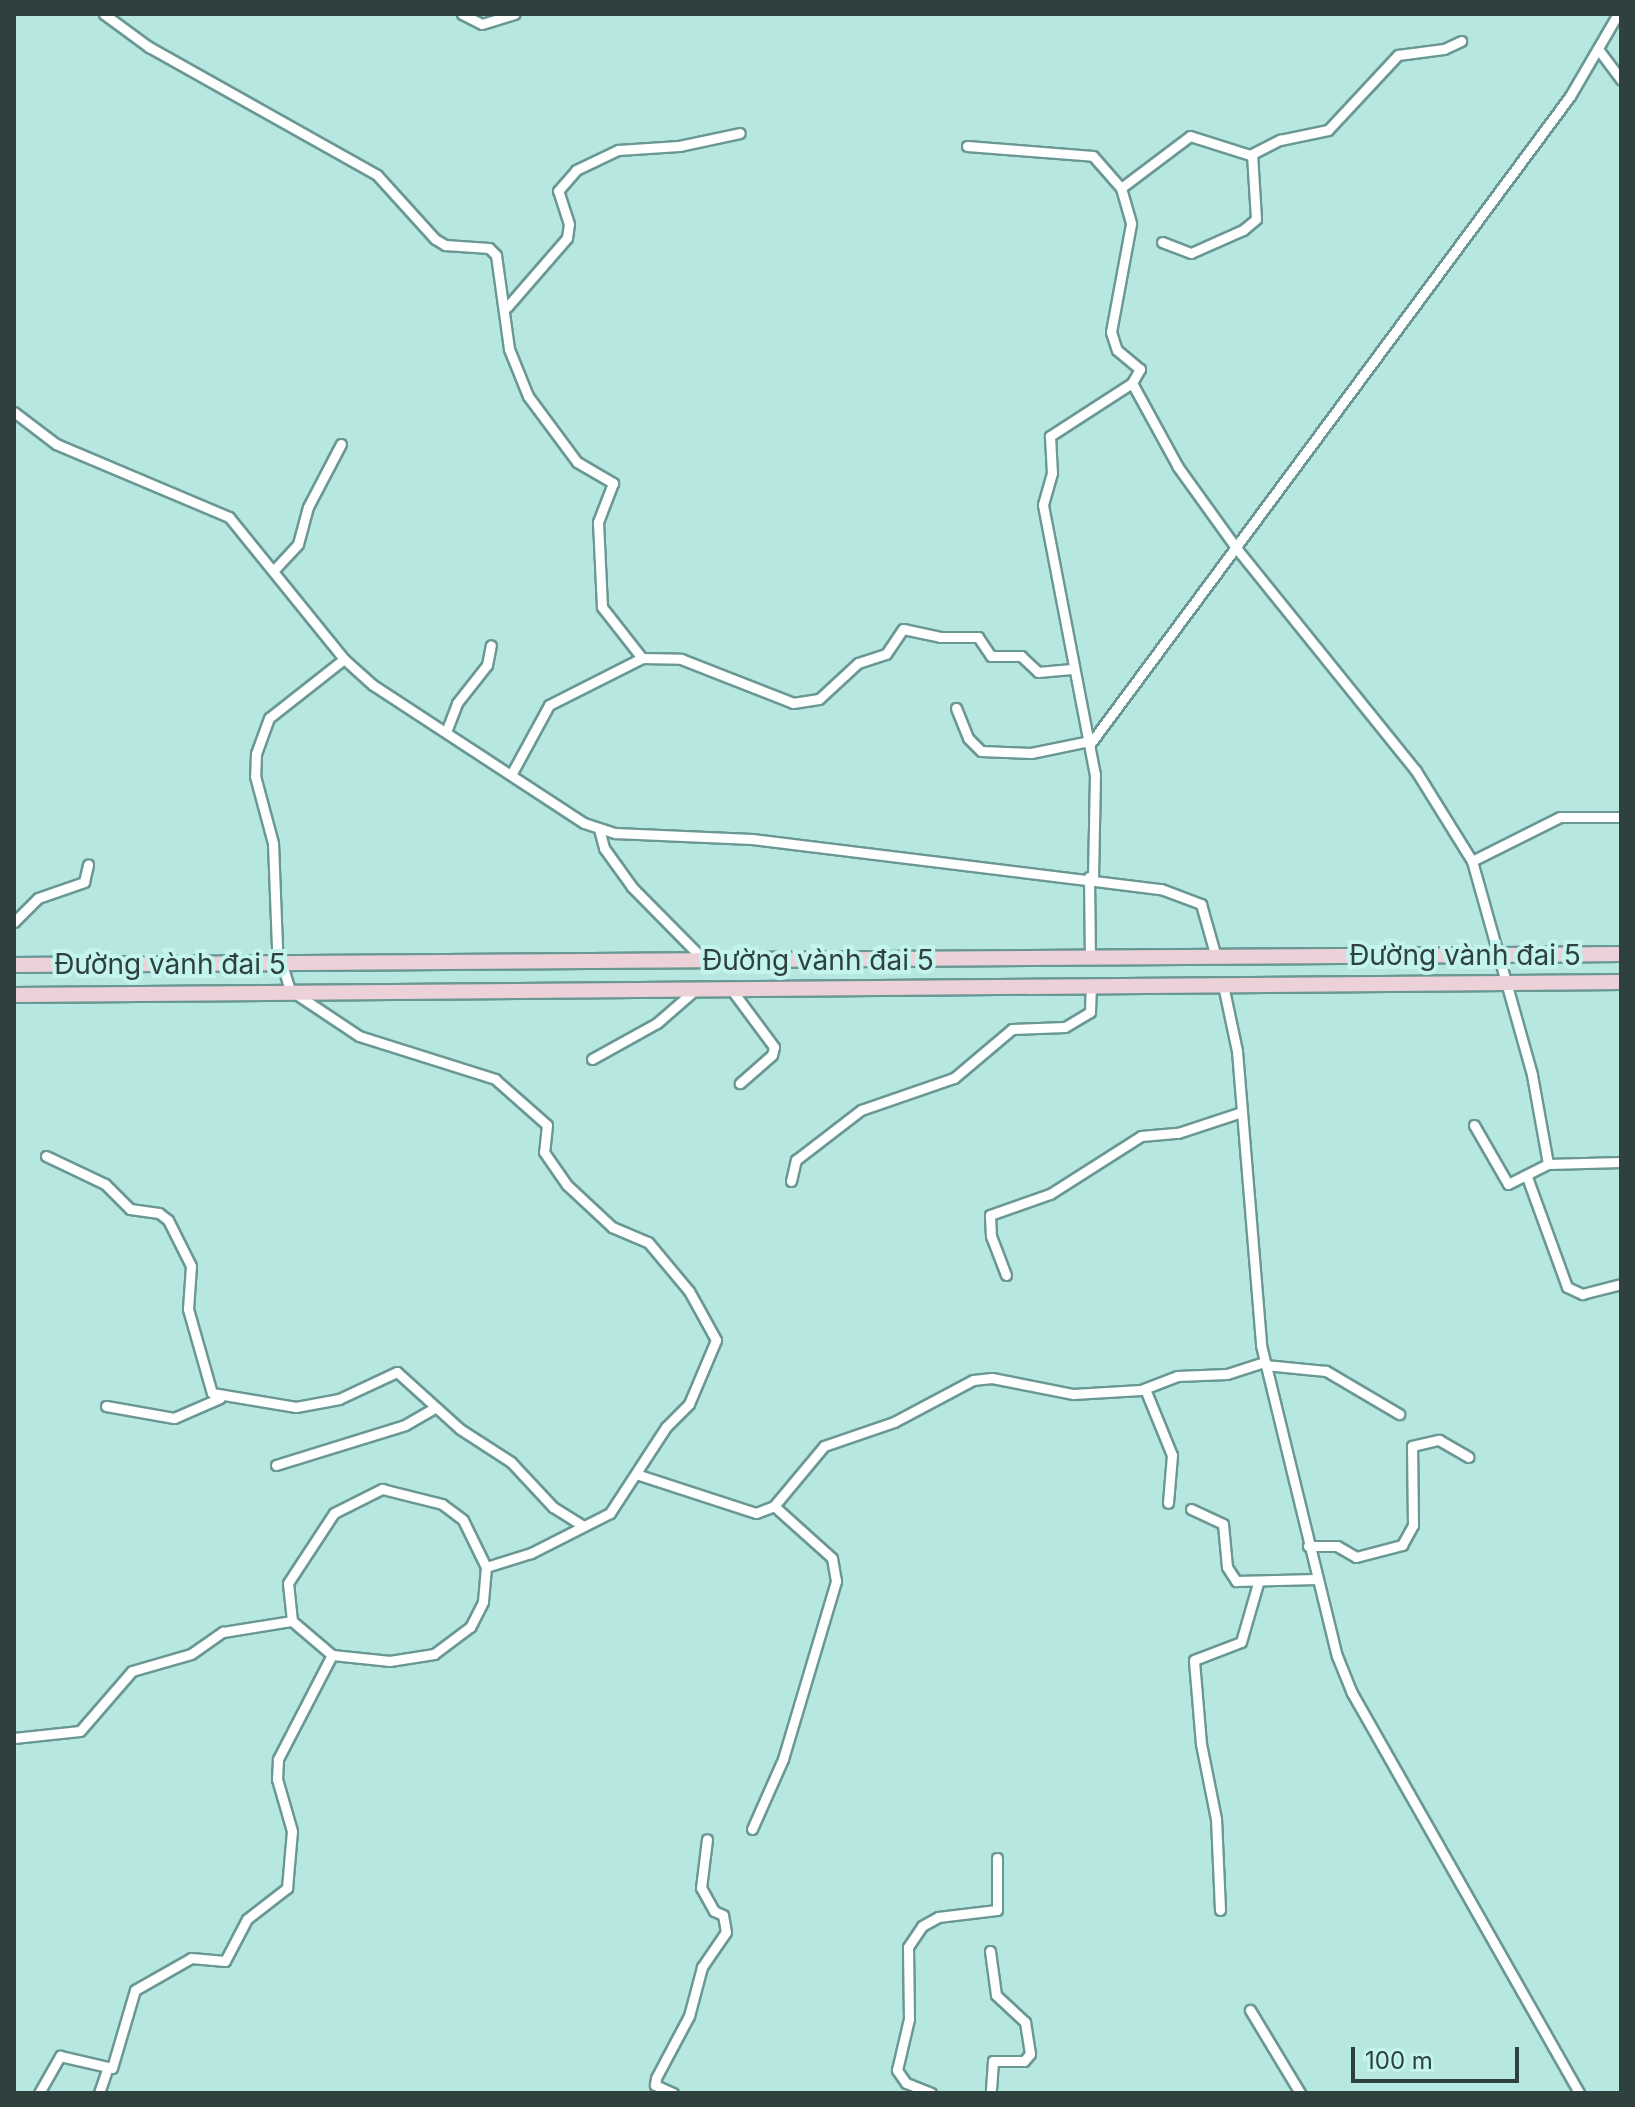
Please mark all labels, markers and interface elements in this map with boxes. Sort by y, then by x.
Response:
street label: Đường vành đai 5 [1349,938,1581,972]
street label: Đường vành đai 5 [702,943,934,977]
street label: Đường vành đai 5 [54,947,286,981]
scale bar [1355,2031,1523,2081]
text: 100 m [1365,2046,1433,2075]

